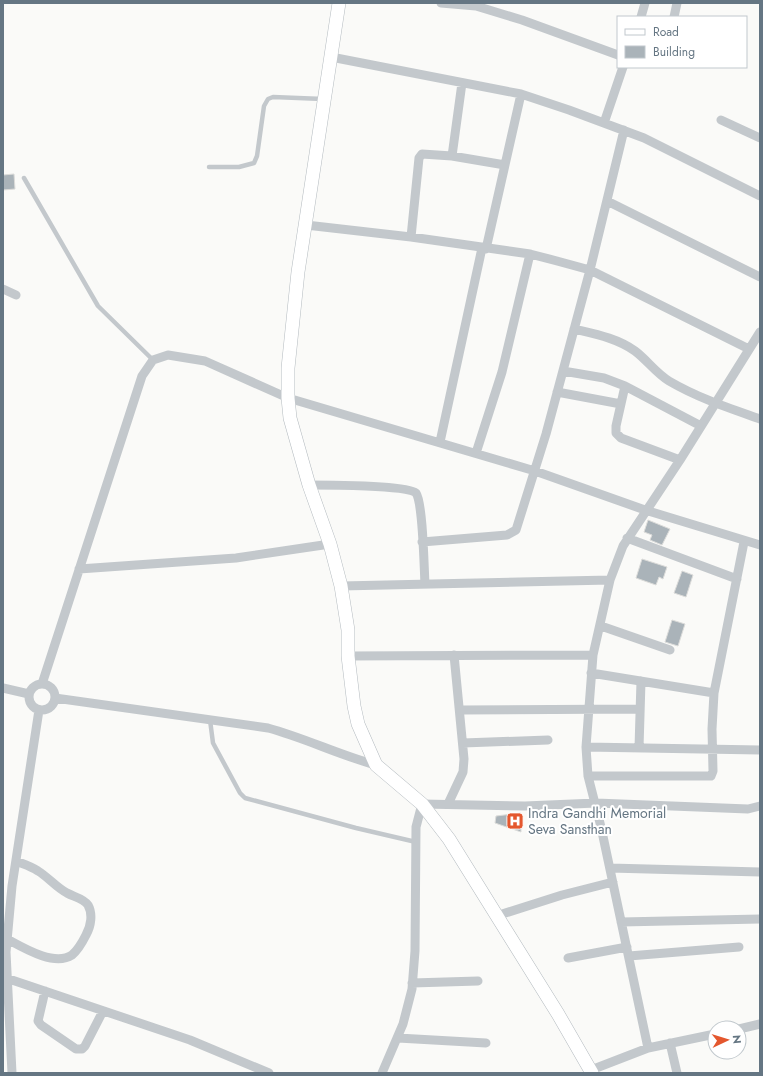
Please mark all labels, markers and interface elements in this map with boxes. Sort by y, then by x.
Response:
legend [617,16,747,68]
text: Road [653,23,679,41]
text: Building [653,43,695,61]
place label: Indra Gandhi Memorial Seva Sansthan [528,803,666,839]
hospital icon: Indra Gandhi Memorial Seva Sansthan [505,811,525,831]
north arrow [707,1020,747,1060]
text: N [729,1034,745,1044]

